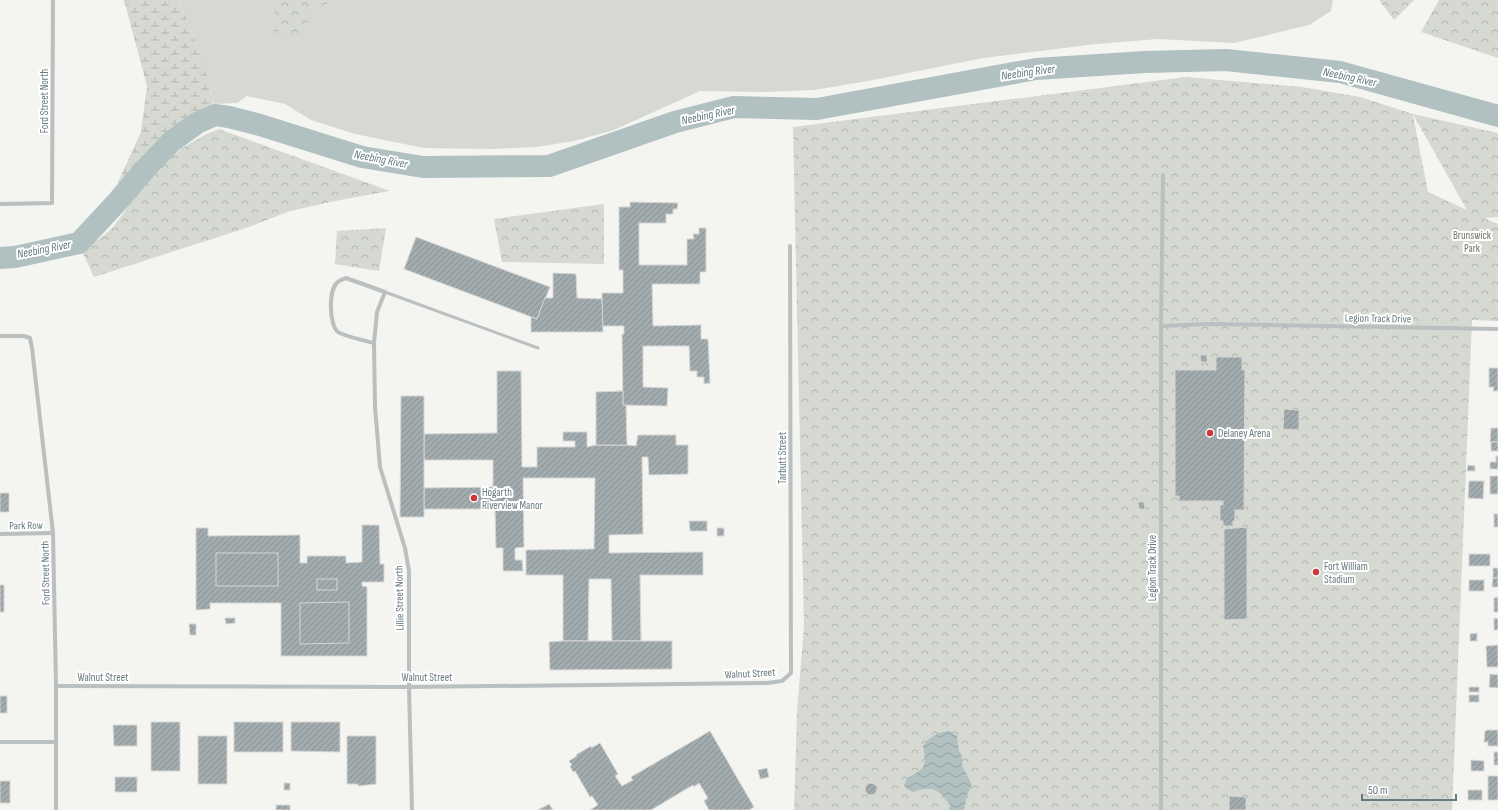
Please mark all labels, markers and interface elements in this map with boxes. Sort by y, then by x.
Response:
water label: Neebing River [1000,61,1057,84]
water label: Neebing River [1322,65,1379,91]
street label: Ford Street North [38,69,51,133]
water label: Neebing River [680,102,737,128]
water label: Neebing River [353,147,410,172]
park label: Brunswick Park [1453,229,1492,255]
water label: Neebing River [16,237,73,262]
street label: Legion Track Drive [1345,311,1411,326]
place label: Delaney Arena [1218,427,1270,440]
marker: Delaney Arena [1205,428,1215,438]
street label: Tarbutt Street [776,431,789,484]
place label: Hogarth Riverview Manor [482,486,543,512]
marker: Hogarth Riverview Manor [469,493,479,503]
street label: Park Row [9,519,43,532]
street label: Legion Track Drive [1146,535,1159,601]
street label: Ford Street North [38,540,53,605]
place label: Fort William Stadium [1324,560,1368,586]
street label: Lillie Street North [392,565,407,631]
marker: Fort William Stadium [1311,567,1321,577]
street label: Walnut Street [724,666,776,681]
street label: Walnut Street [78,671,129,684]
street label: Walnut Street [402,671,453,684]
scale bar [1362,776,1456,802]
text: 50 m [1368,783,1388,798]

